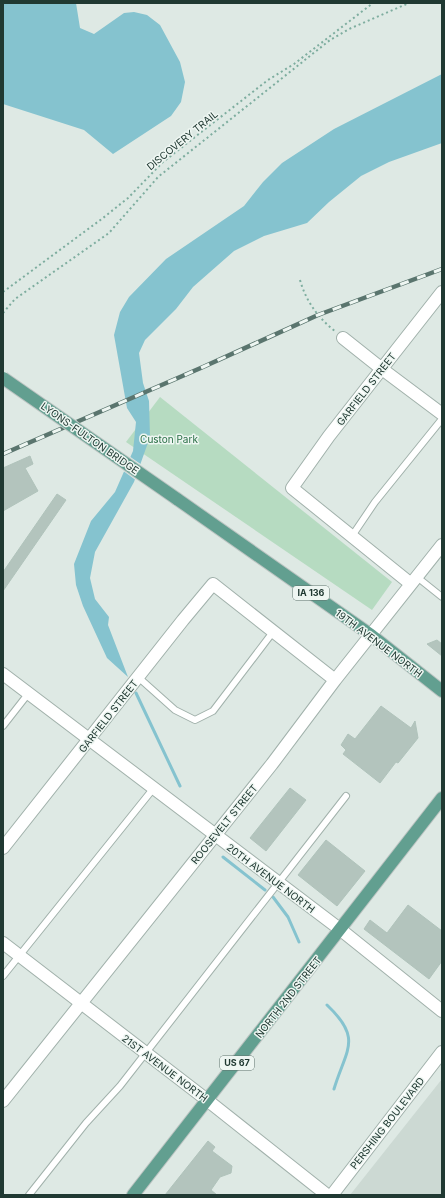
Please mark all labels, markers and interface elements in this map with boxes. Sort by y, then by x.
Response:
street label: DISCOVERY TRAIL [144,108,220,172]
street label: GARFIELD STREET [334,350,398,428]
street label: LYONS-FULTON BRIDGE [39,400,141,476]
park label: Custon Park [140,433,198,445]
road number: IA 136 [293,586,329,600]
street label: 19TH AVENUE NORTH [333,606,425,680]
street label: GARFIELD STREET [76,677,140,755]
street label: ROOSEVELT STREET [188,782,260,866]
street label: 20TH AVENUE NORTH [224,841,318,915]
street label: NORTH 2ND STREET [253,954,323,1040]
street label: 21ST AVENUE NORTH [120,1032,210,1104]
road number: US 67 [220,1056,254,1070]
street label: PERSHING BOULEVARD [347,1075,427,1171]

